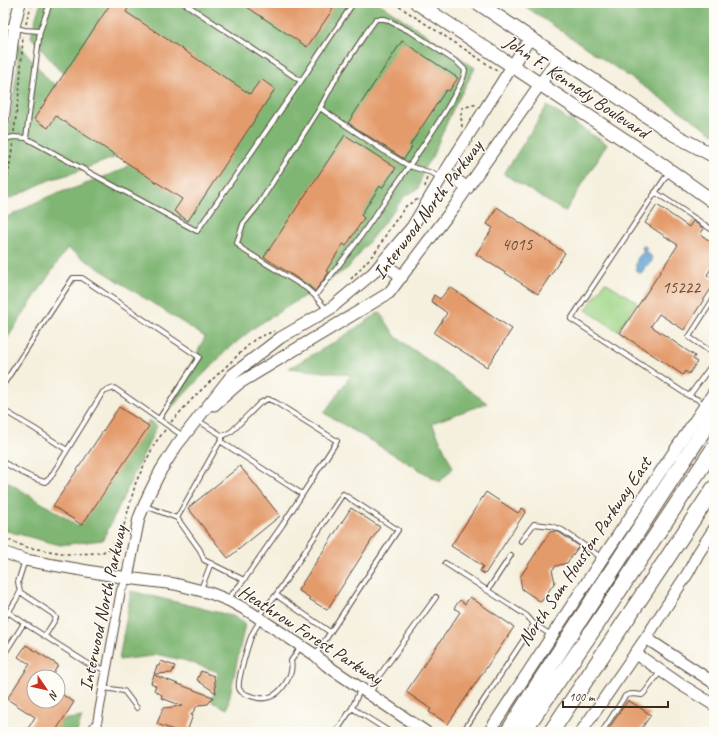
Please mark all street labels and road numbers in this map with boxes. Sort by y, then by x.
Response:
street label: John F. Kennedy Boulevard [499,29,656,146]
street label: Interwood North Parkway [368,134,489,284]
street label: North Sam Houston Parkway East [513,451,658,651]
street label: Interwood North Parkway [74,522,133,693]
street label: Heathrow Forest Parkway [234,579,388,691]

